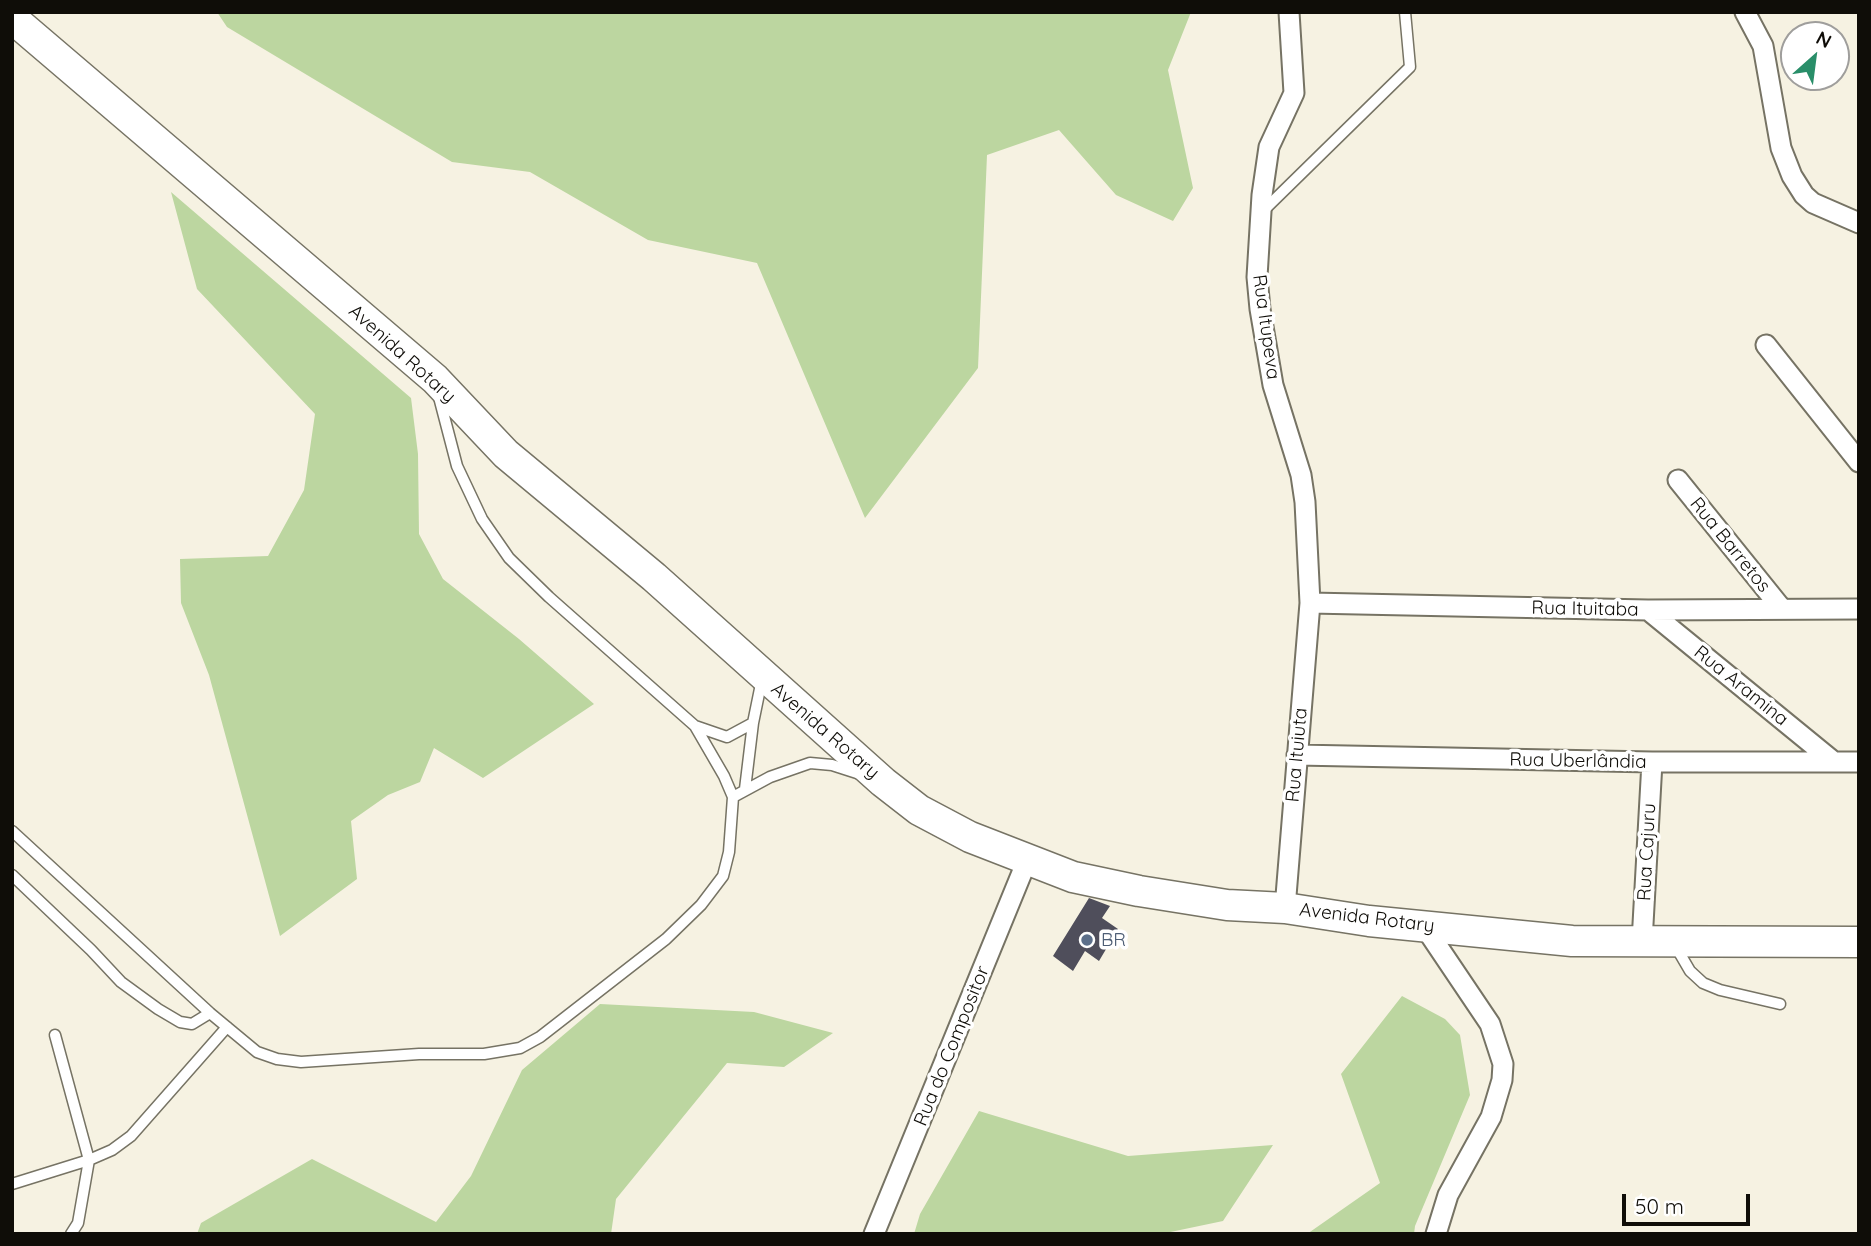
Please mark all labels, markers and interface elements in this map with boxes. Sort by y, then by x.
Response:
north arrow [1780,21,1850,91]
text: N [1812,25,1836,53]
street label: Rua Itupeva [1247,273,1285,381]
street label: Avenida Rotary [344,300,460,408]
street label: Rua Barretos [1685,493,1775,597]
street label: Rua Ituitaba [1531,597,1639,621]
street label: Rua Aramina [1689,641,1793,731]
street label: Avenida Rotary [766,678,884,784]
street label: Rua Ituiuta [1282,707,1312,803]
street label: Rua Uberlândia [1509,748,1647,774]
street label: Rua Cajuru [1633,802,1661,902]
street label: Avenida Rotary [1298,898,1436,938]
place label: BR [1101,929,1126,951]
marker: BR [1079,932,1095,948]
street label: Rua do Compositor [909,963,995,1129]
scale bar [1626,1180,1754,1224]
text: 50 m [1635,1193,1684,1219]

